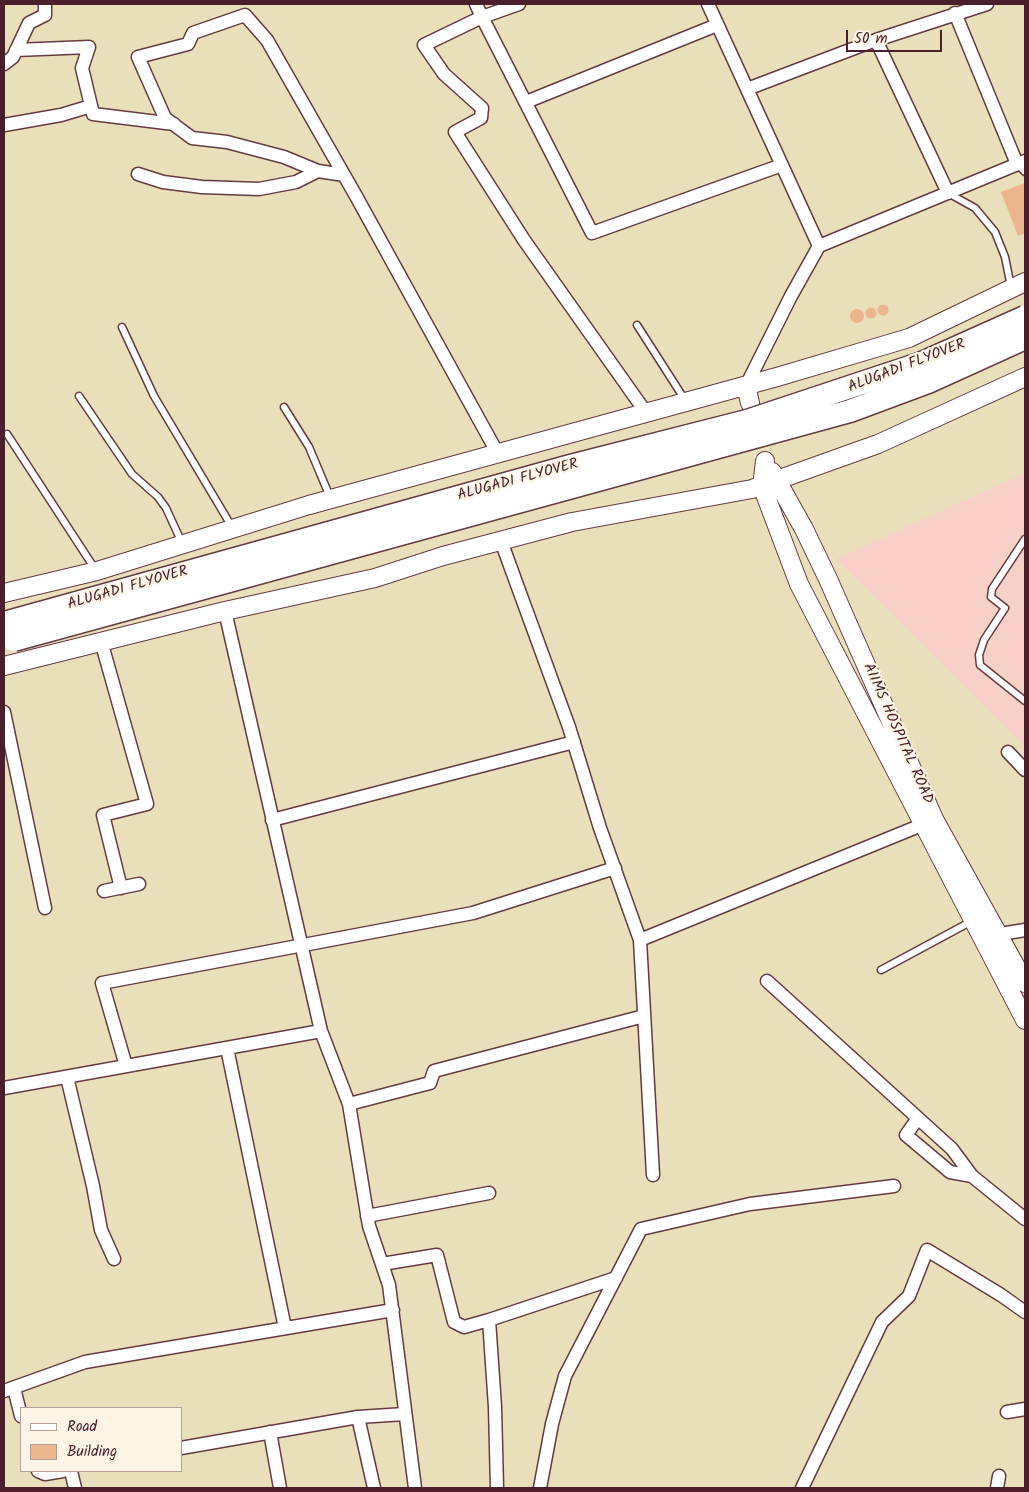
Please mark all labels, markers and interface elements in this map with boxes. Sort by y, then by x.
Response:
scale bar [849,20,945,52]
text: 50 m [854,27,888,51]
street label: ALUGADI FLYOVER [846,336,968,398]
street label: ALUGADI FLYOVER [456,456,580,506]
street label: ALUGADI FLYOVER [66,563,190,615]
street label: AIIMS HOSPITAL ROAD [858,661,936,807]
legend [20,1407,182,1472]
text: Road [67,1415,97,1439]
text: Building [67,1440,117,1464]

